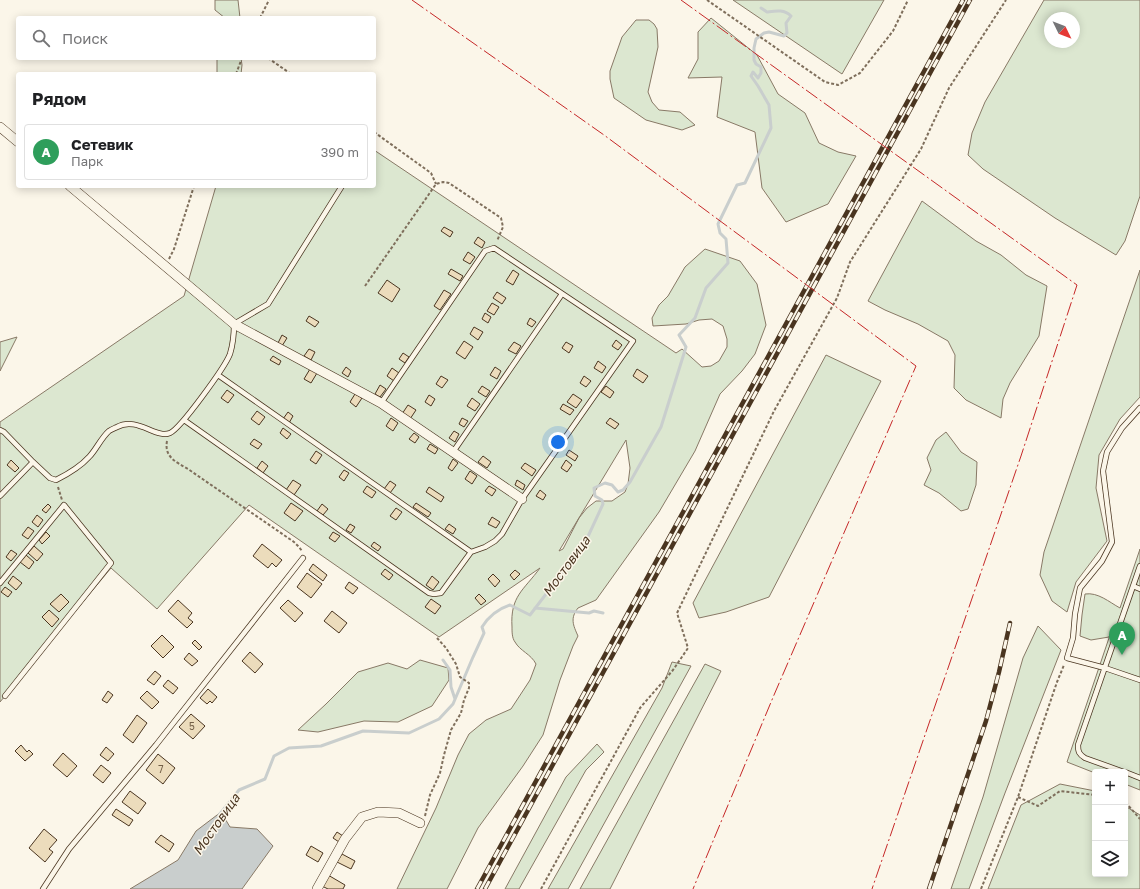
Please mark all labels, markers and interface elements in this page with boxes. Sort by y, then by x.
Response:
north arrow [1044,12,1080,48]
search box [16,16,376,60]
icon: search [30,27,52,49]
text: Поиск [62,29,108,47]
text: Рядом [32,88,86,109]
text: Сетевик [71,135,133,153]
text: A [41,144,51,160]
text: 390 m [321,144,359,160]
text: Парк [71,153,104,169]
your location [548,432,568,452]
water label: Мостовица [539,532,594,599]
pin: A [1109,622,1135,655]
house number: 5 [189,720,195,732]
house number: 7 [158,763,164,775]
map controls [1092,769,1128,877]
button: + [1092,769,1128,805]
water label: Мостовица [189,790,243,858]
button: − [1092,805,1128,841]
button: layers [1092,841,1128,877]

